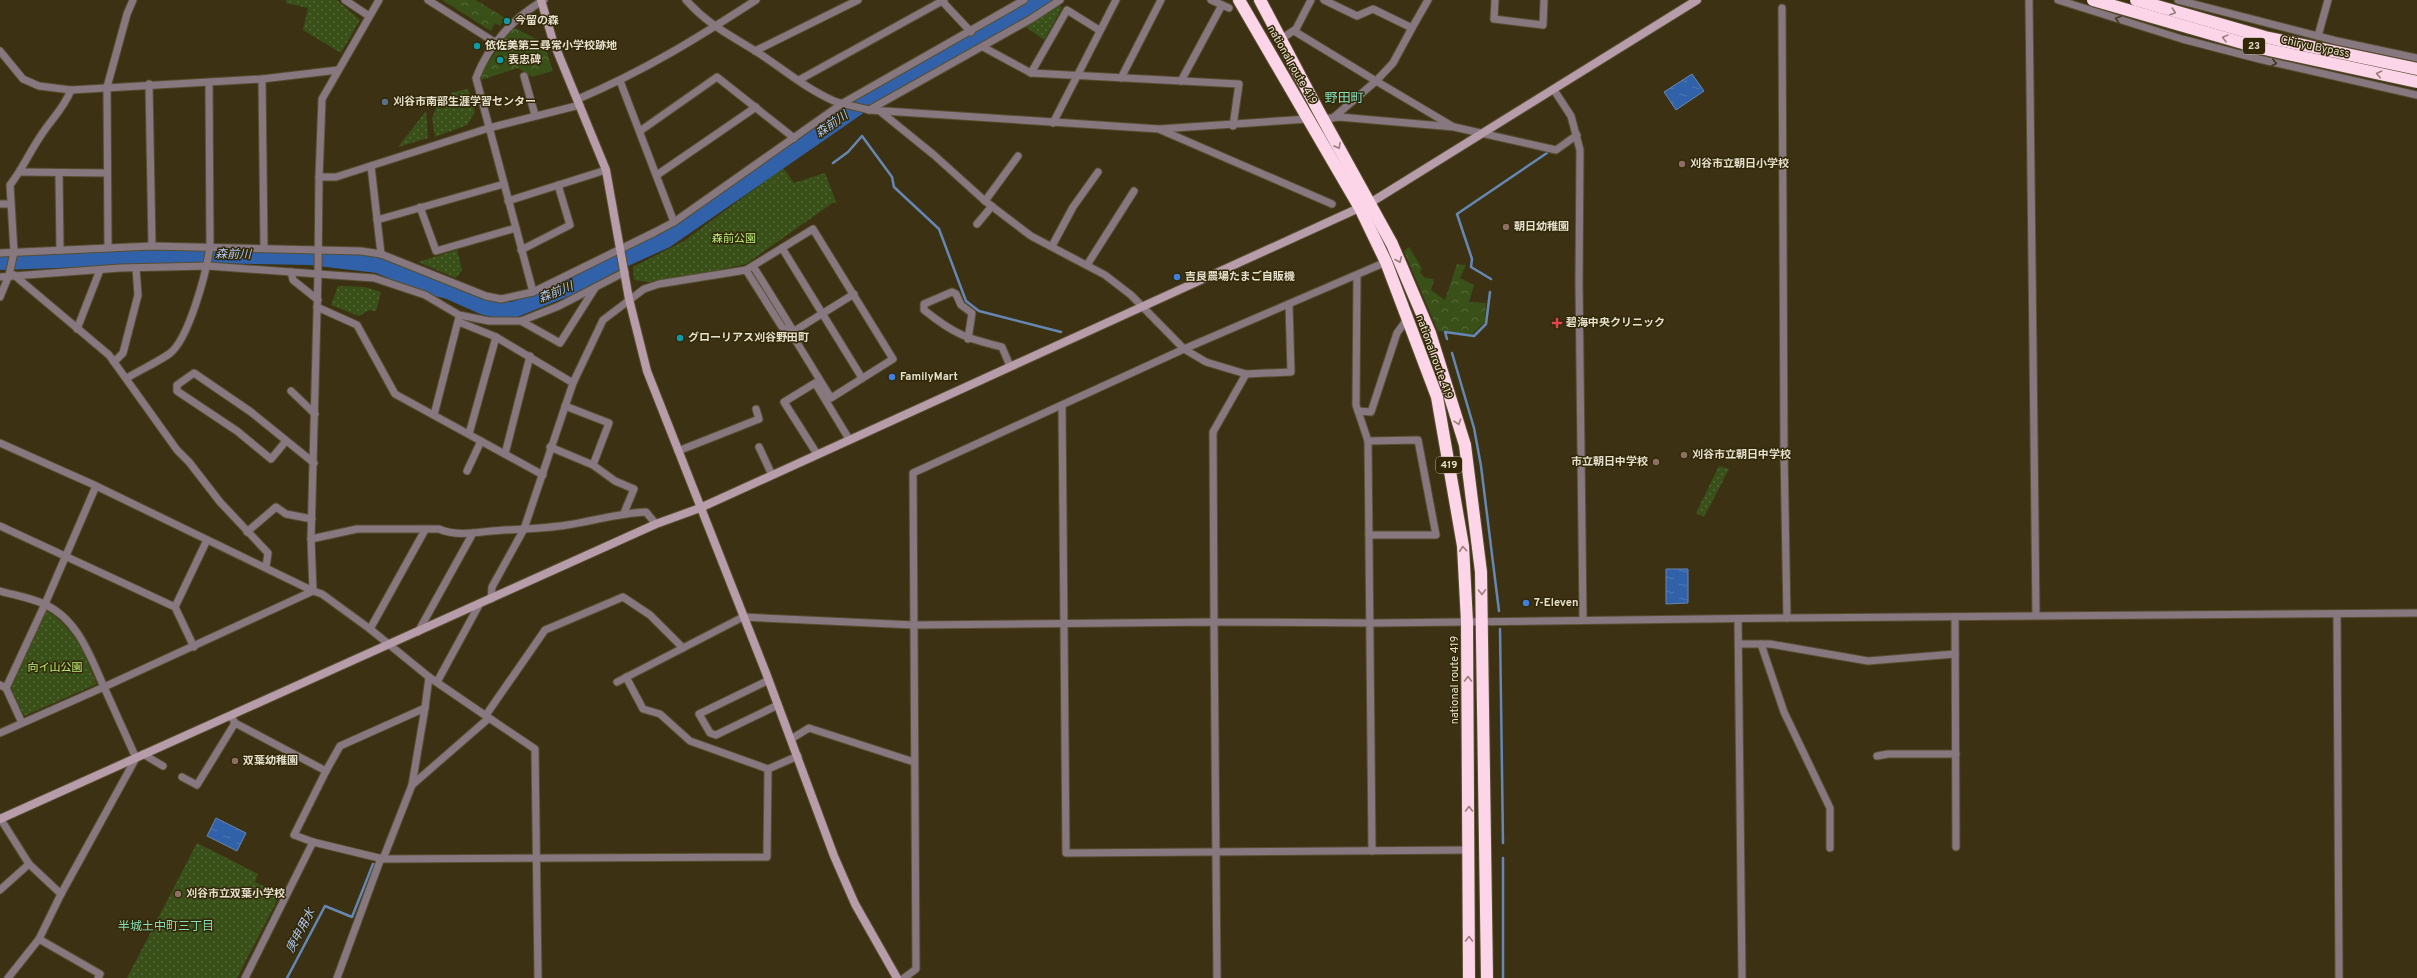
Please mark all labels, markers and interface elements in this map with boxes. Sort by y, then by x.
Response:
one-way arrow [2169,7,2176,16]
place label: 今留の森 [515,14,559,28]
one-way arrow [2114,15,2121,24]
marker: 今留の森 [502,16,512,26]
street label: national route 419 [1264,23,1320,107]
street label: Chiryu Bypass [2279,33,2351,61]
one-way arrow [2222,35,2228,43]
road number: 23 [2243,38,2265,54]
place label: 依佐美第三尋常小学校跡地 [485,39,617,53]
marker: 依佐美第三尋常小学校跡地 [472,41,482,51]
place label: 表忠碑 [508,53,541,67]
marker: 表忠碑 [495,55,505,65]
one-way arrow [2270,58,2277,66]
one-way arrow [2376,71,2382,79]
district label: 野田町 [1324,91,1364,107]
place label: 刈谷市南部生涯学習センター [393,95,536,109]
marker: 刈谷市南部生涯学習センター [380,97,390,107]
water label: 森前川 [813,107,853,142]
one-way arrow [1333,142,1340,149]
place label: 刈谷市立朝日小学校 [1690,157,1789,171]
marker: 刈谷市立朝日小学校 [1677,159,1687,169]
place label: 朝日幼稚園 [1514,220,1569,234]
marker: 朝日幼稚園 [1501,222,1511,232]
park label: 森前公園 [712,232,756,246]
water label: 森前川 [215,247,253,263]
one-way arrow [1394,256,1402,264]
place label: 吉良農場たまご自販機 [1185,270,1295,284]
marker: 吉良農場たまご自販機 [1172,272,1182,282]
water label: 森前川 [536,278,578,307]
street label: national route 419 [1412,313,1456,401]
place label: 碧海中央クリニック [1566,316,1665,330]
marker: 碧海中央クリニック [1551,317,1563,329]
place label: グローリアス刈谷野田町 [688,331,809,345]
marker: グローリアス刈谷野田町 [675,333,685,343]
place label: FamilyMart [900,370,958,384]
marker: FamilyMart [887,372,897,382]
one-way arrow [1453,418,1462,425]
place label: 刈谷市立朝日中学校 [1692,448,1791,462]
marker: 刈谷市立朝日中学校 [1679,450,1689,460]
place label: 市立朝日中学校 [1571,455,1648,469]
road number: 419 [1436,457,1462,473]
marker: 市立朝日中学校 [1651,457,1661,467]
one-way arrow [1459,546,1468,552]
one-way arrow [1478,589,1486,595]
place label: 7-Eleven [1534,596,1578,610]
marker: 7-Eleven [1521,598,1531,608]
street label: national route 419 [1448,636,1462,724]
park label: 向イ山公園 [28,661,83,675]
one-way arrow [1464,676,1472,682]
place label: 双葉幼稚園 [243,754,298,768]
marker: 双葉幼稚園 [230,756,240,766]
one-way arrow [1465,806,1473,812]
place label: 刈谷市立双葉小学校 [186,887,285,901]
marker: 刈谷市立双葉小学校 [173,889,183,899]
water label: 庚申用水 [283,904,320,956]
district label: 半城土中町三丁目 [118,919,214,935]
one-way arrow [1465,936,1473,942]

